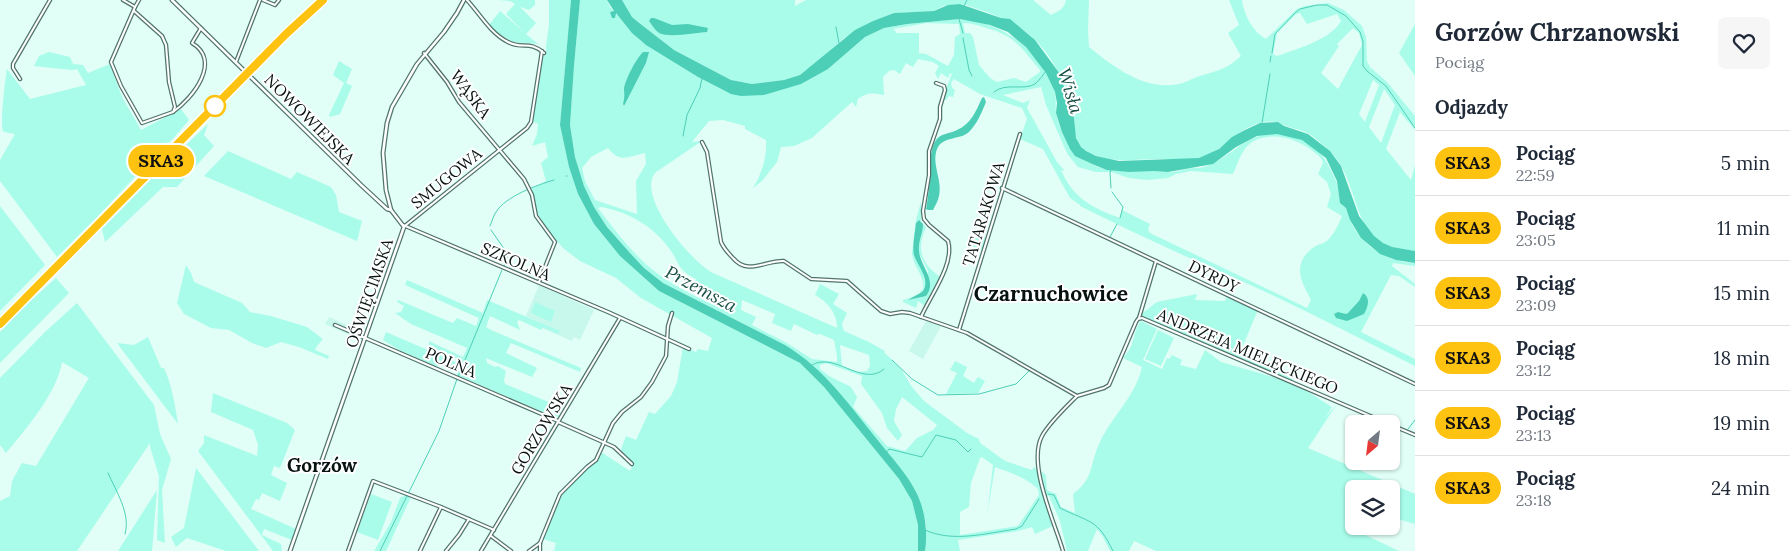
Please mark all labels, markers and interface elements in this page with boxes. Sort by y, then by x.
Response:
text: Gorzów Chrzanowski [1435,17,1679,48]
button: heart [1718,17,1770,69]
text: Pociąg [1435,52,1484,72]
water label: Wisła [1053,65,1088,117]
street label: WĄSKA [446,66,496,123]
street label: NOWOWIEJSKA [261,70,360,169]
unlabelled marker [204,95,226,117]
text: Odjazdy [1435,95,1508,119]
text: Pociąg [1516,141,1575,165]
street label: SMUGOWA [407,143,486,213]
line badge: SKA3 [126,145,196,177]
text: SKA3 [138,149,184,172]
text: SKA3 [1445,151,1491,174]
text: 5 min [1721,151,1770,175]
street label: TATARAKOWA [958,158,1009,269]
text: 22:59 [1516,165,1555,185]
text: Pociąg [1516,206,1575,230]
text: SKA3 [1445,216,1491,239]
text: 11 min [1717,216,1770,240]
text: 23:05 [1516,230,1556,250]
street label: OŚWIĘCIMSKA [341,235,397,350]
street label: SZKOLNA [478,237,555,285]
street label: DYRDY [1185,255,1243,297]
water label: Przemsza [661,260,741,317]
text: Pociąg [1516,271,1575,295]
district label: Czarnuchowice [974,280,1128,307]
text: SKA3 [1445,281,1491,304]
text: 15 min [1714,281,1770,305]
text: 23:09 [1516,295,1556,315]
street label: ANDRZEJA MIELĘCKIEGO [1154,303,1342,398]
text: Pociąg [1516,336,1575,360]
street label: POLNA [422,342,481,382]
text: SKA3 [1445,346,1491,369]
text: 18 min [1714,346,1770,370]
text: 23:12 [1516,360,1551,380]
street label: GORZOWSKA [506,379,577,478]
text: Pociąg [1516,401,1575,425]
text: SKA3 [1445,411,1491,434]
text: 19 min [1713,411,1770,435]
north arrow [1345,415,1400,470]
map controls [1345,415,1400,535]
text: 23:13 [1516,425,1552,445]
district label: Gorzów [287,453,358,477]
text: Pociąg [1516,466,1575,490]
text: SKA3 [1445,476,1491,499]
text: 24 min [1711,476,1770,500]
button: layers [1345,480,1400,535]
text: 23:18 [1516,490,1552,510]

